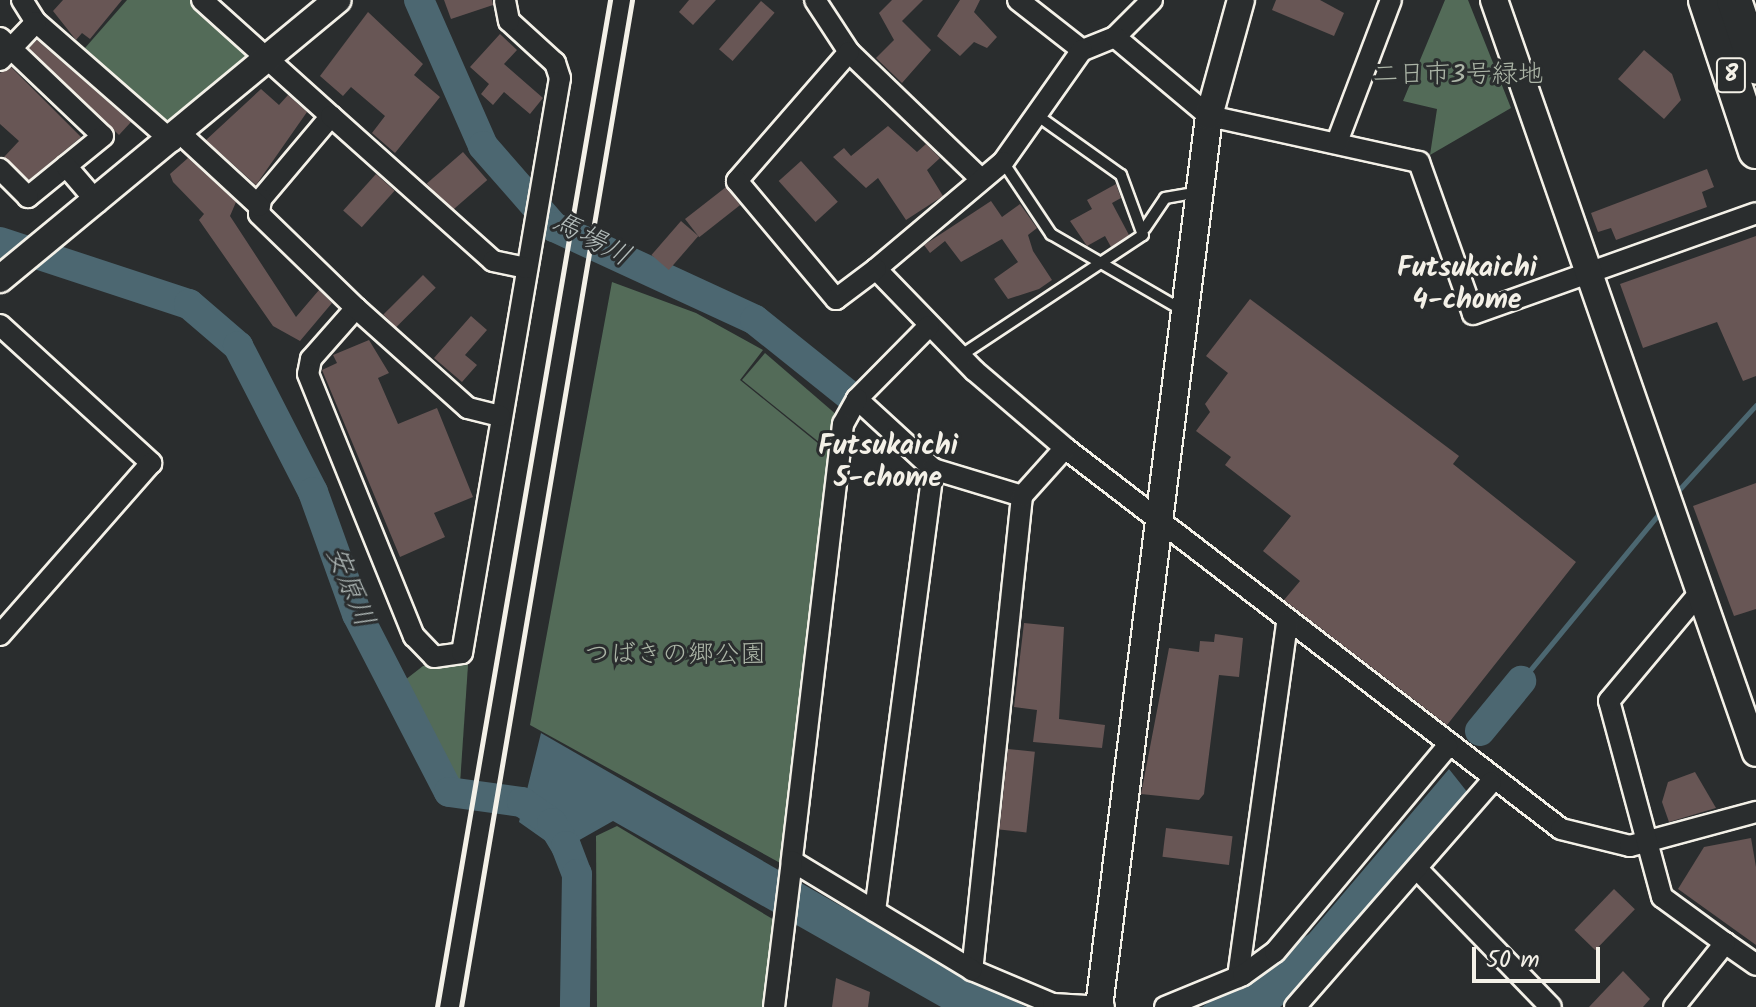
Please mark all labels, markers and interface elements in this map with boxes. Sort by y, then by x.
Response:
road number: 8 [1715,55,1747,95]
park label: 二日市3号緑地 [1373,60,1543,92]
water label: 馬場川 [546,205,636,275]
district label: Futsukaichi 4-chome [1397,252,1537,318]
district label: Futsukaichi 5-chome [818,430,958,496]
water label: 安原川 [318,542,380,632]
park label: つばきの郷公園 [584,640,766,672]
scale bar [1476,931,1604,981]
text: 50 m [1486,941,1540,980]

